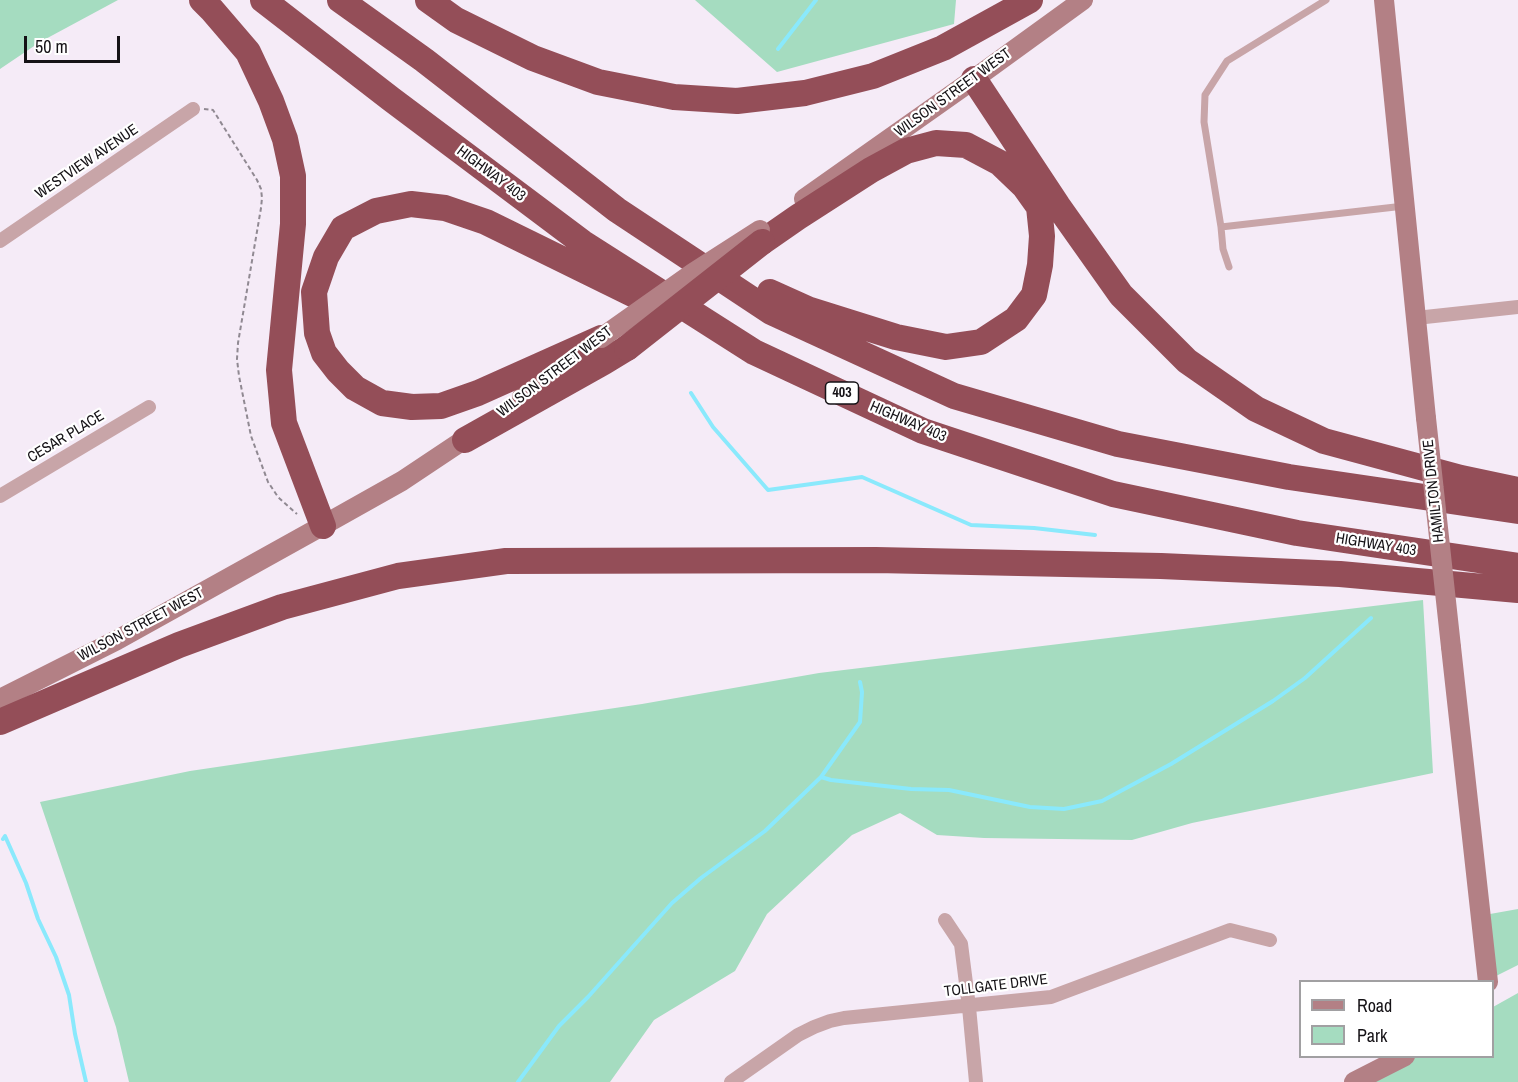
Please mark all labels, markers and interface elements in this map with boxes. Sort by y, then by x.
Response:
scale bar [27,24,123,62]
text: 50 m [35,34,68,59]
street label: WILSON STREET WEST [891,45,1015,141]
street label: WESTVIEW AVENUE [32,121,142,203]
street label: HIGHWAY 403 [453,142,529,206]
street label: WILSON STREET WEST [494,323,616,421]
road number: 403 [826,382,858,404]
street label: HIGHWAY 403 [867,398,949,446]
street label: CESAR PLACE [24,407,108,467]
street label: HAMILTON DRIVE [1420,439,1448,543]
street label: HIGHWAY 403 [1334,530,1418,560]
street label: WILSON STREET WEST [75,584,207,666]
street label: TOLLGATE DRIVE [943,971,1049,1001]
legend [1299,980,1494,1058]
text: Road [1357,993,1392,1018]
text: Park [1357,1023,1387,1048]

